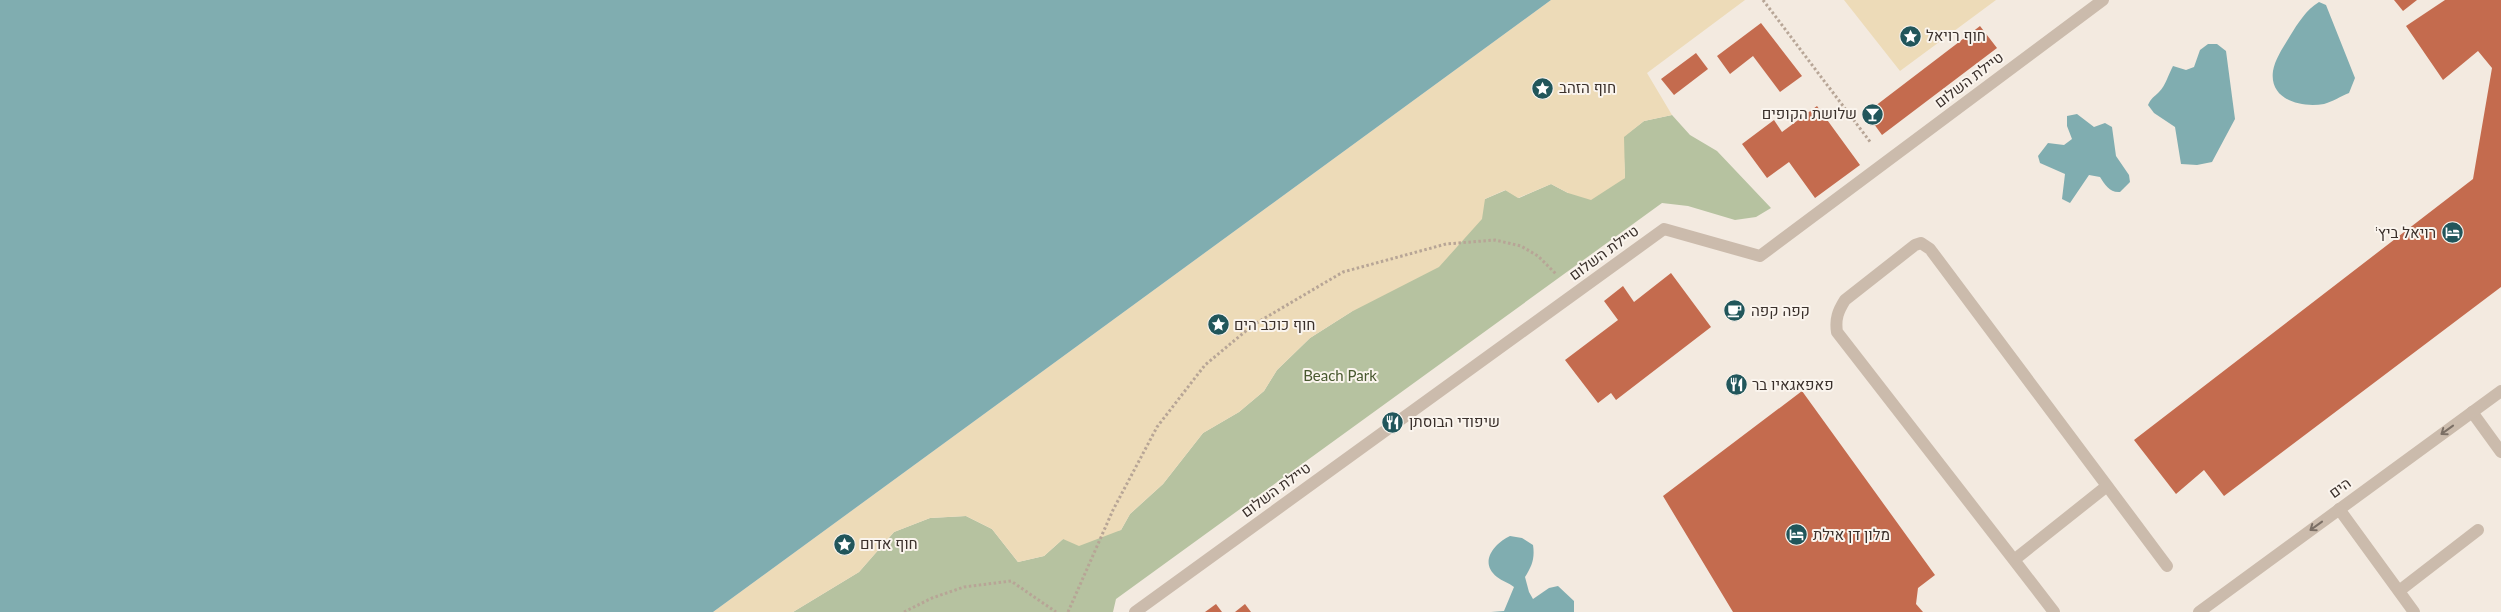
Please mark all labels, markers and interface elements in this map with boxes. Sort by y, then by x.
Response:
place icon: חוף רויאל [1898,24,1922,48]
place label: חוף רויאל [1926,26,1986,44]
street label: טיילת השלום [1930,47,2006,111]
place icon: חוף הזהב [1531,76,1555,100]
place label: חוף הזהב [1559,78,1616,96]
bar icon: שלושת הקופים [1861,102,1885,126]
place label: שלושת הקופים [1762,104,1857,122]
street label: טיילת השלום [1565,221,1642,283]
hotel icon: 'רויאל ביץ [2440,221,2464,245]
place label: 'רויאל ביץ [2375,223,2436,241]
cafe icon: קפה קפה [1723,299,1747,323]
place label: קפה קפה [1751,301,1810,319]
place icon: חוף כוכב הים [1206,313,1230,337]
place label: חוף כוכב הים [1234,315,1315,333]
park label: Beach Park [1303,366,1377,384]
restaurant icon: פאפאגאיו בר [1724,373,1748,397]
place label: פאפאגאיו בר [1752,375,1834,393]
restaurant icon: שיפודי הבוסתן [1381,410,1405,434]
place label: שיפודי הבוסתן [1409,412,1500,430]
one-way arrow [2441,425,2455,435]
street label: טיילת השלום [1237,458,1314,520]
street label: הים [2325,473,2354,501]
one-way arrow [2309,521,2323,531]
hotel icon: מלון דן אילת [1785,523,1809,547]
place label: מלון דן אילת [1813,525,1890,543]
place icon: חוף אדום [832,532,856,556]
place label: חוף אדום [860,534,918,552]

